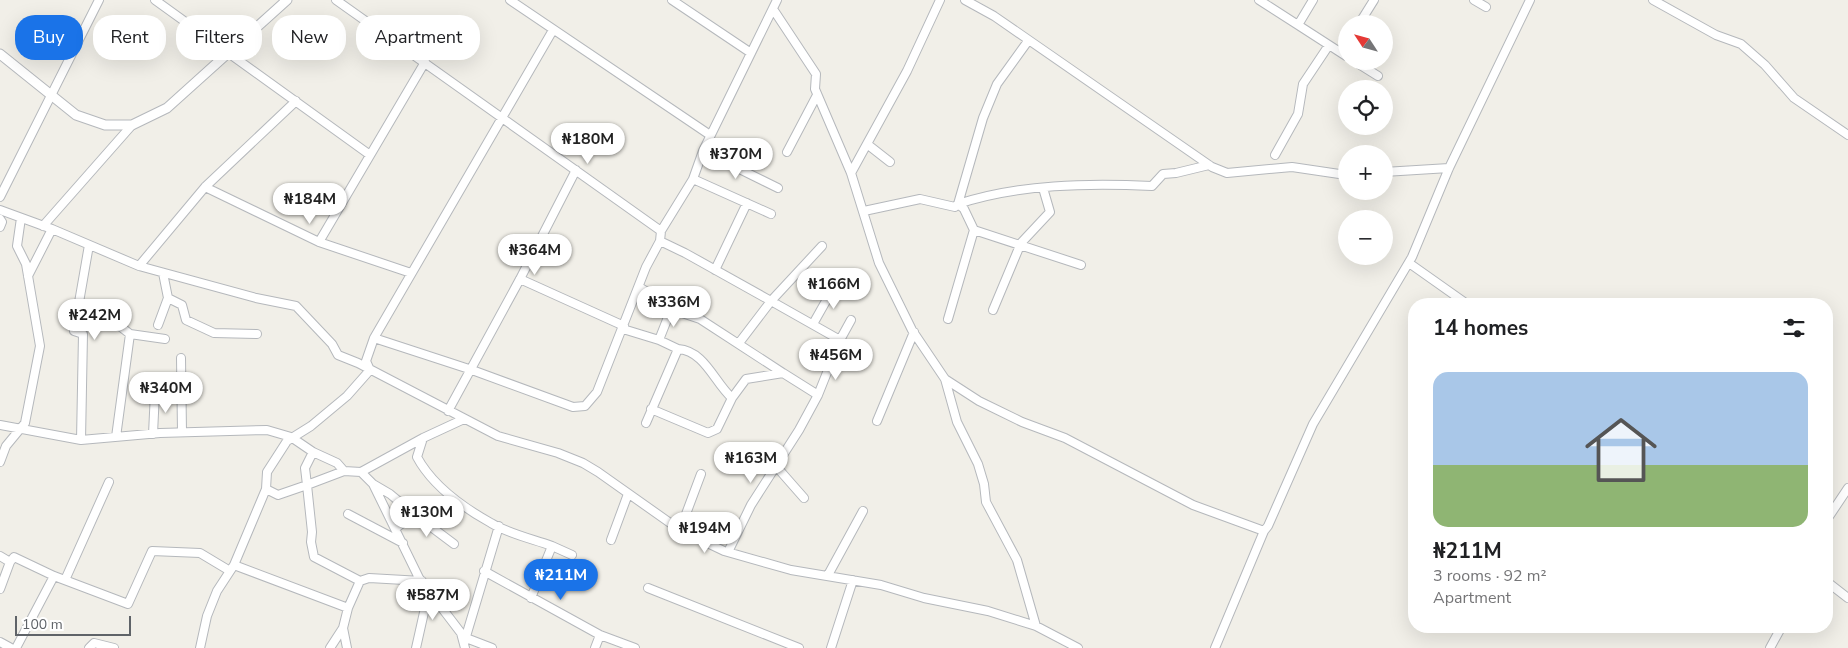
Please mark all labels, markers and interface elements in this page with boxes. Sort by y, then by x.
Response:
chip: Buy [15,15,83,60]
chip: Rent [93,15,166,60]
chip: Filters [176,15,262,60]
chip: New [272,15,346,60]
chip: Apartment [356,15,480,60]
north arrow [1338,15,1392,70]
map controls [1338,15,1393,265]
button: locate [1338,80,1393,135]
pin: ₦180M [553,122,623,165]
text: ₦180M [562,128,614,150]
pin: ₦370M [701,138,771,180]
text: ₦370M [710,143,762,165]
button: + [1338,145,1393,200]
pin: ₦184M [275,182,345,225]
text: ₦184M [284,188,336,210]
button: − [1338,210,1393,265]
pin: ₦364M [500,234,570,276]
text: ₦364M [509,239,561,261]
pin: ₦166M [799,268,869,310]
text: ₦166M [808,273,860,295]
pin: ₦336M [639,286,709,328]
text: ₦336M [648,291,700,313]
pin: ₦242M [60,298,130,341]
text: ₦242M [69,304,121,326]
text: 14 homes [1433,314,1528,342]
icon: filters [1780,314,1808,342]
pin: ₦456M [801,338,871,381]
text: ₦456M [810,344,862,366]
pin: ₦340M [131,372,201,414]
text: ₦340M [140,377,192,399]
icon: home [1576,405,1666,495]
pin: ₦163M [716,442,786,484]
text: ₦163M [725,447,777,469]
pin: ₦130M [392,496,462,538]
text: ₦130M [401,501,453,523]
pin: ₦194M [670,512,740,554]
text: ₦194M [679,517,731,539]
text: ₦211M [1433,537,1502,565]
pin: ₦211M [526,558,596,601]
text: ₦211M [535,564,587,586]
text: 3 rooms · 92 m² [1433,565,1546,587]
pin: ₦587M [398,578,468,621]
text: ₦587M [407,584,459,606]
text: Apartment [1433,587,1511,609]
scale bar [15,613,131,636]
text: 100 m [22,615,63,634]

